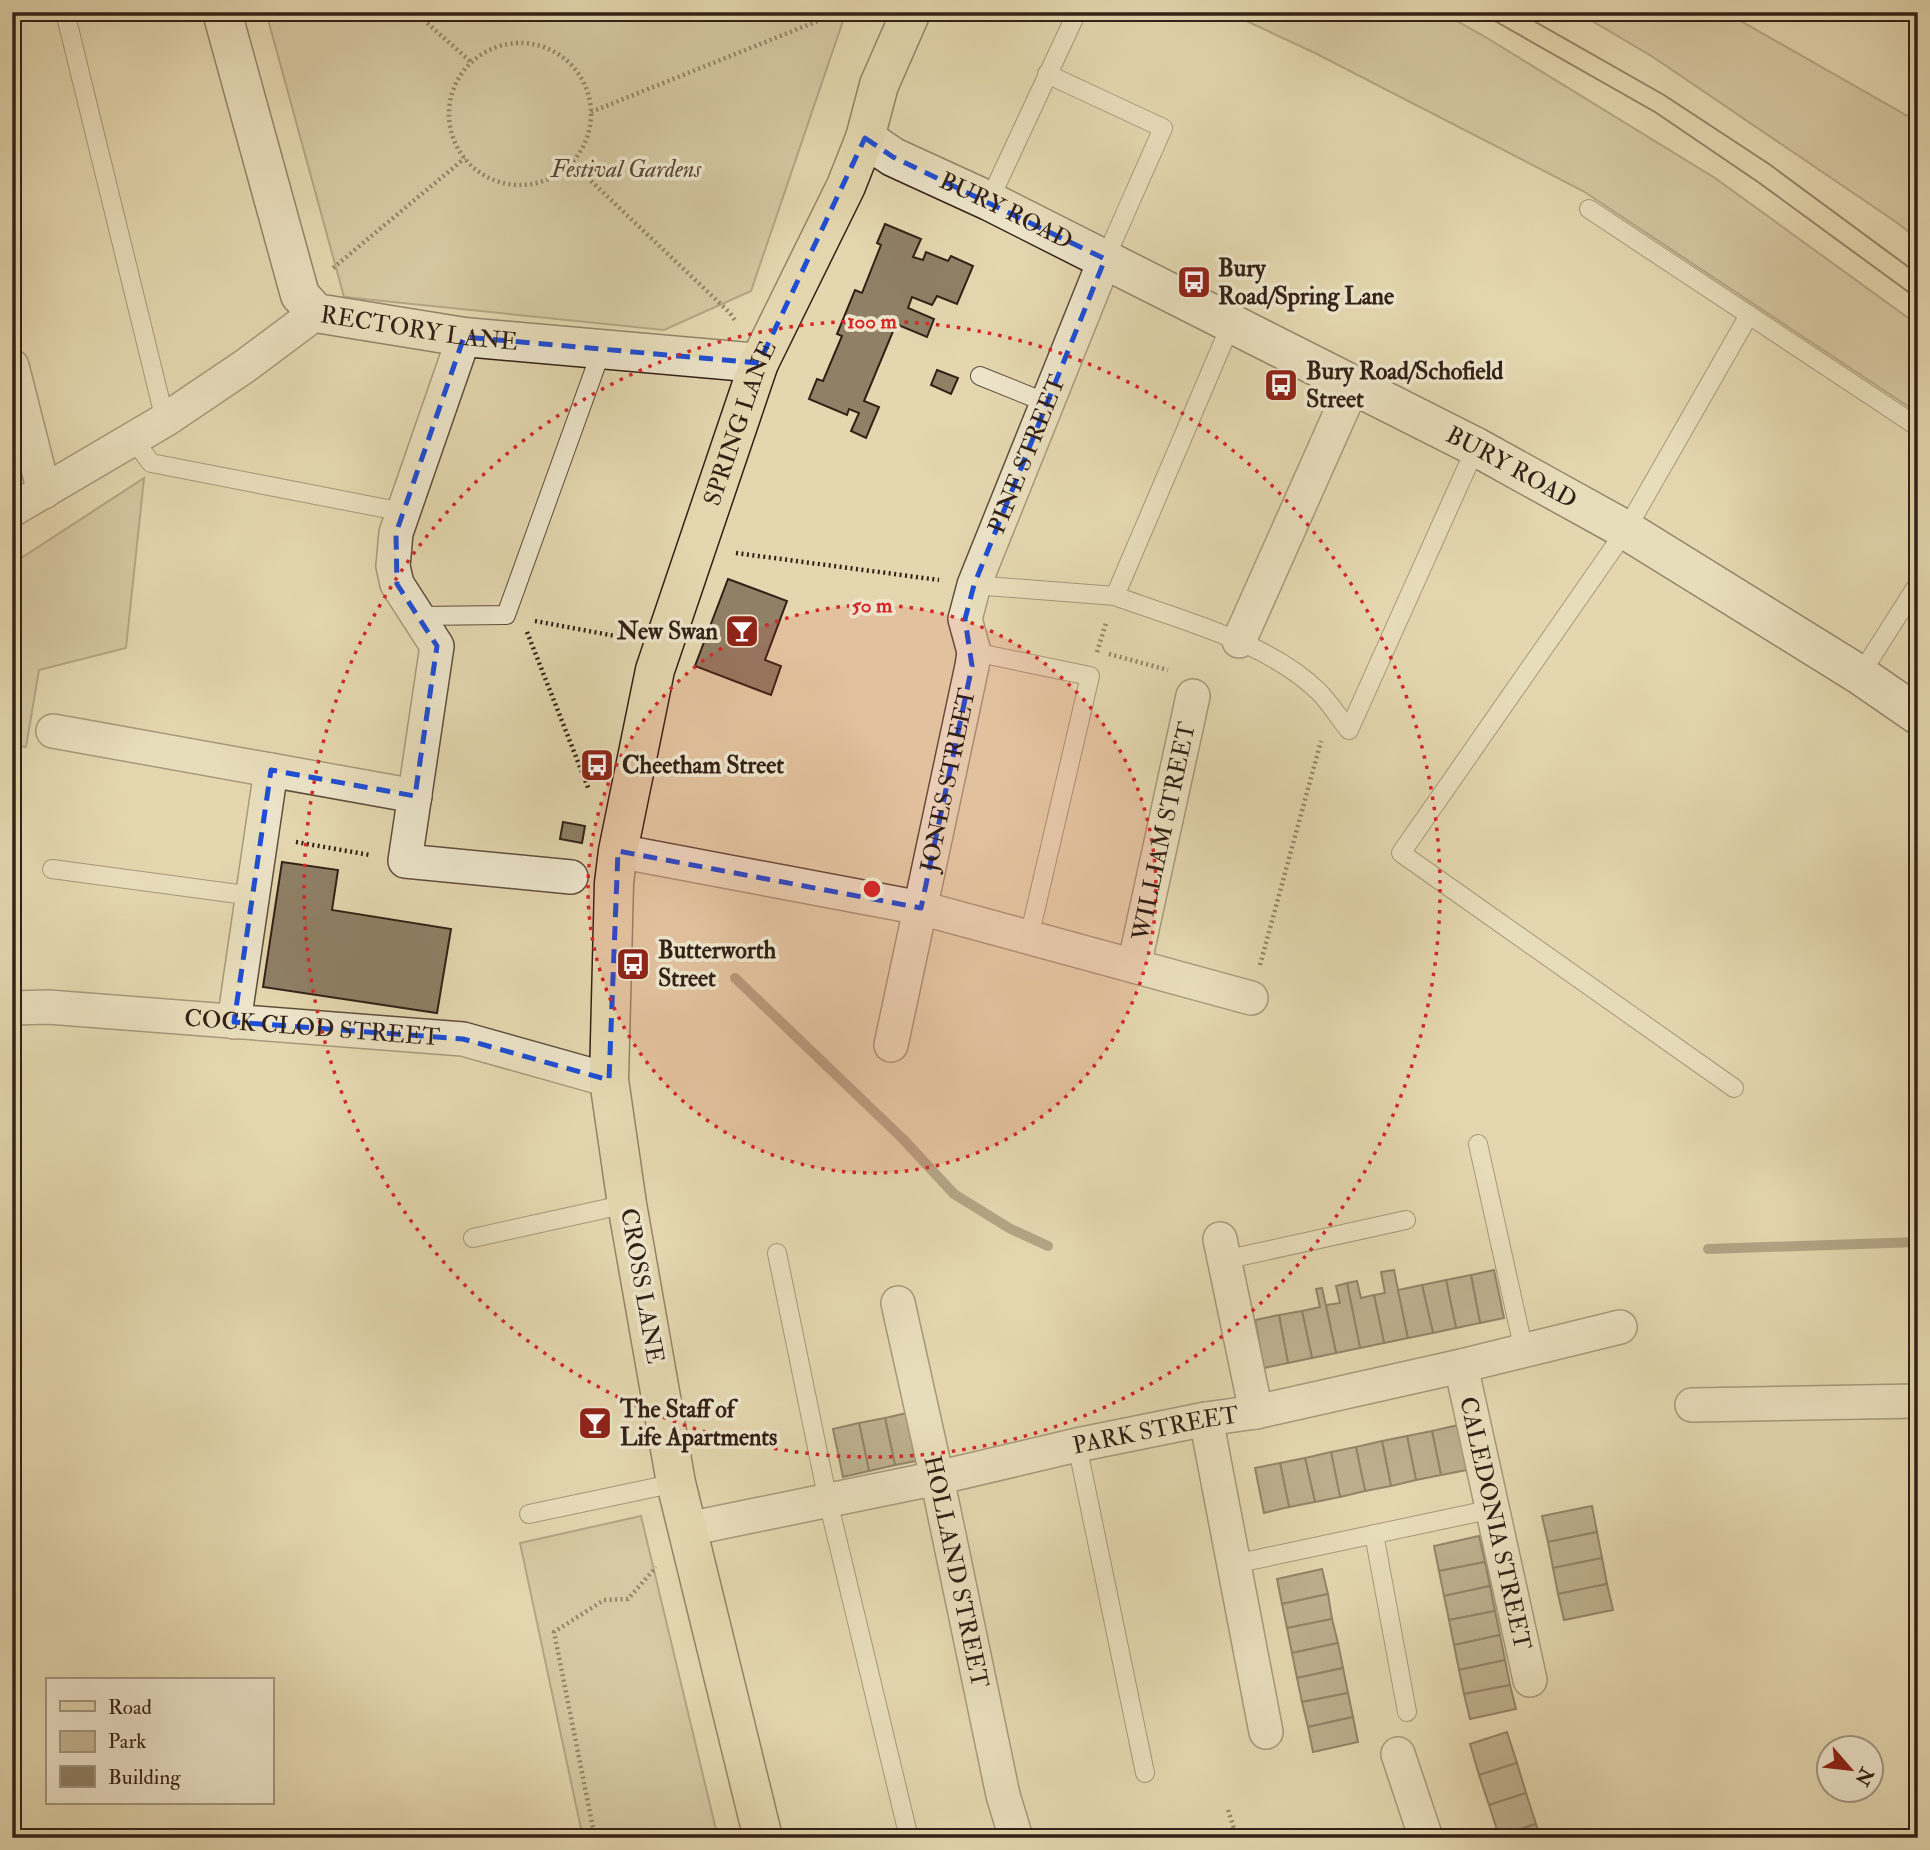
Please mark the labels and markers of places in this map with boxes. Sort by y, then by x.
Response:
place label: Bury Road/Spring Lane [1218,253,1394,312]
bus stop icon: Bury Road/Spring Lane [1175,263,1213,301]
place label: Bury Road/Schofield Street [1306,356,1504,415]
bus stop icon: Bury Road/Schofield Street [1262,366,1300,404]
bar icon: New Swan [723,612,761,650]
place label: New Swan [616,616,719,647]
bus stop icon: Cheetham Street [578,746,616,784]
place label: Cheetham Street [622,750,784,781]
centre of rings [860,877,884,901]
place label: Butterworth Street [658,935,777,994]
bus stop icon: Butterworth Street [614,945,652,983]
place label: The Staff of Life Apartments [619,1394,777,1453]
bar icon: The Staff of Life Apartments [576,1404,614,1442]

